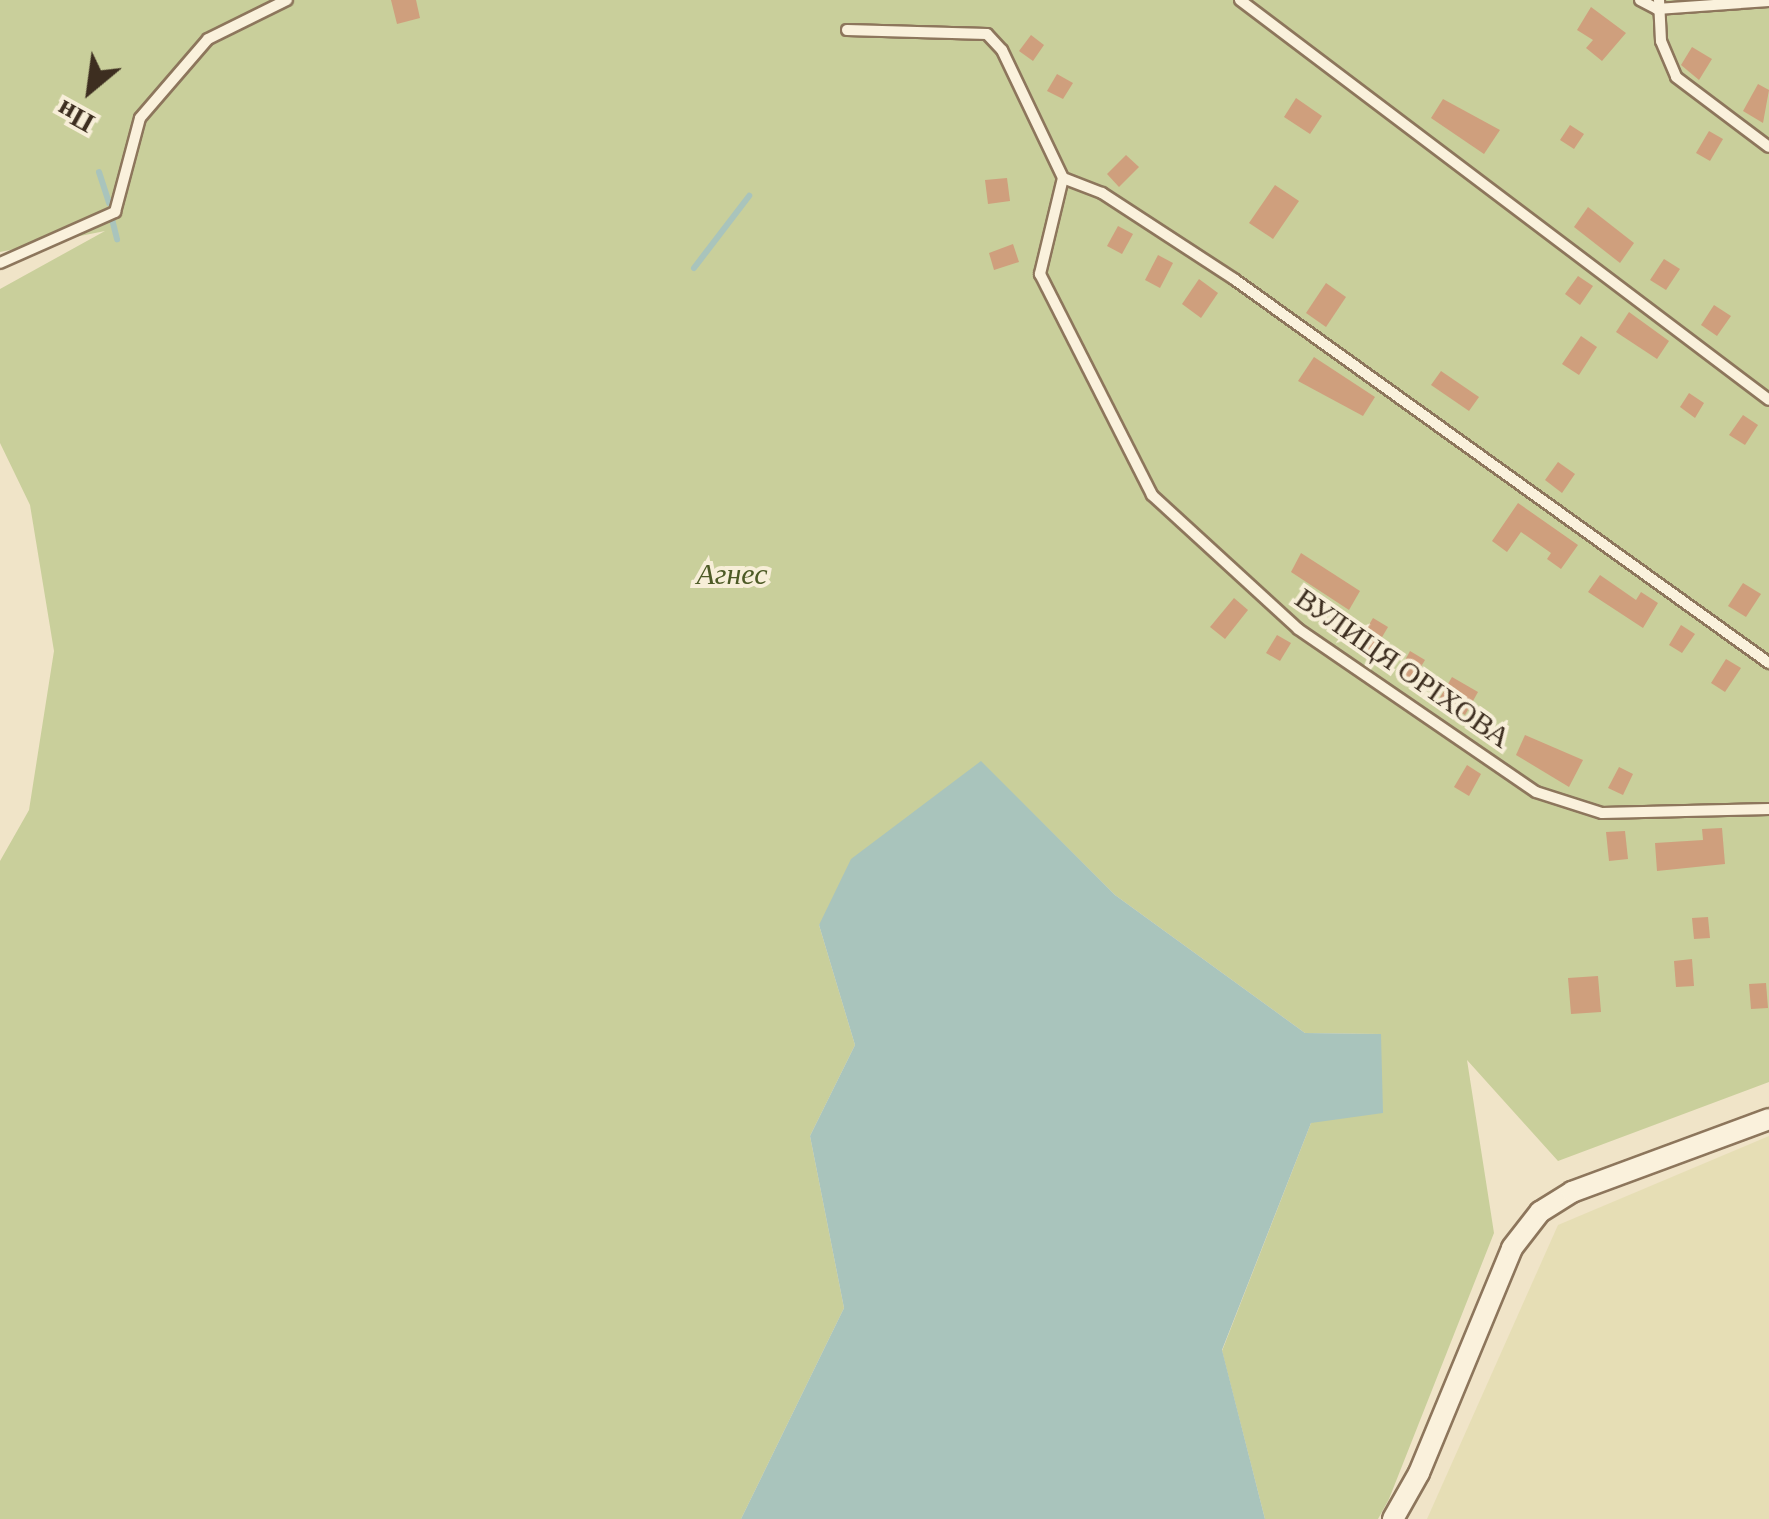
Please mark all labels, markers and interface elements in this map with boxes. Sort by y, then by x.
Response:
north arrow [40,40,140,140]
text: Пн [51,94,99,139]
park label: Агнес [696,556,768,592]
street label: ВУЛИЦЯ ОРІХОВА [1288,580,1518,756]

